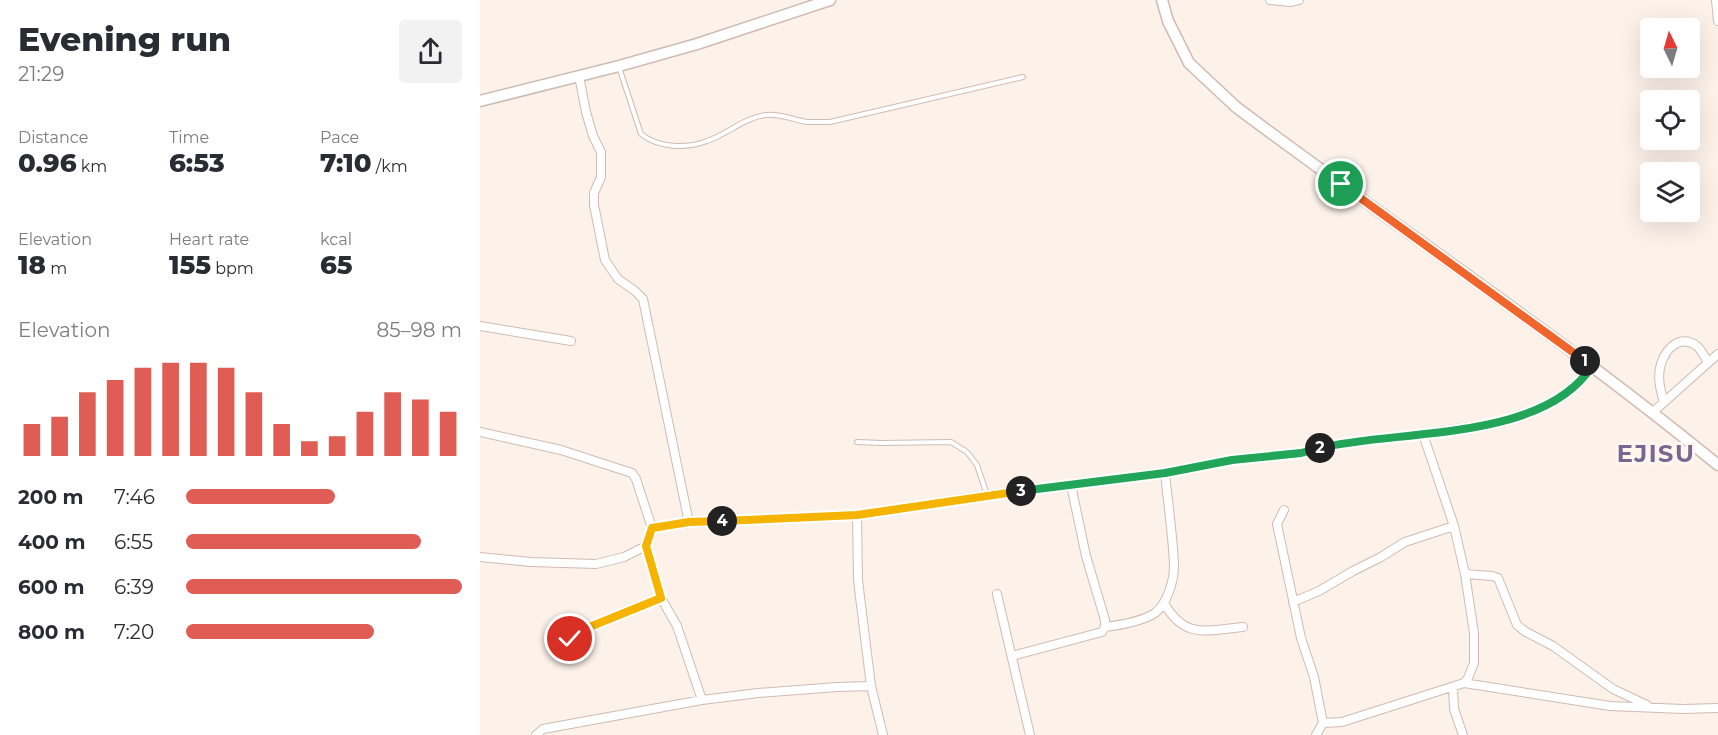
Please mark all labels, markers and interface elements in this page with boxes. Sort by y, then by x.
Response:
north arrow [1640,18,1700,78]
map controls [1640,18,1700,222]
text: Evening run [18,19,231,59]
button: share [399,20,462,83]
text: 21:29 [18,62,64,86]
button: locate [1640,90,1700,150]
text: Distance [18,128,88,147]
text: Time [169,128,209,147]
text: Pace [320,128,359,147]
text: 0.96 [18,147,77,179]
text: 6:53 [169,147,225,179]
text: 7:10 [320,147,372,179]
text: km [77,157,107,176]
text: /km [372,157,408,176]
pin [1315,158,1366,209]
button: layers [1640,162,1700,222]
icon: arrive [1324,167,1357,200]
text: Elevation [18,230,92,249]
text: Heart rate [169,230,249,249]
text: kcal [320,230,352,249]
text: 18 [18,249,46,281]
text: 155 [169,249,211,281]
text: 65 [320,249,353,281]
text: m [46,259,67,278]
text: bpm [211,259,254,278]
text: Elevation [18,318,110,342]
text: 85–98 m [377,318,462,342]
pin: 1 [1570,346,1600,376]
text: 1 [1582,351,1588,370]
pin: 2 [1305,433,1335,463]
text: 2 [1315,438,1325,457]
district label: EJISU [1617,439,1695,468]
pin: 3 [1006,476,1036,506]
text: 3 [1016,481,1026,500]
text: 200 m [18,485,84,509]
text: 7:46 [114,485,155,509]
pin: 4 [707,506,737,536]
text: 4 [716,511,728,530]
text: 400 m [18,530,86,554]
text: 6:55 [114,530,153,554]
text: 600 m [18,575,85,599]
text: 6:39 [114,575,154,599]
pin [544,613,595,664]
text: 800 m [18,620,85,644]
text: 7:20 [114,620,154,644]
icon: check [553,622,586,655]

